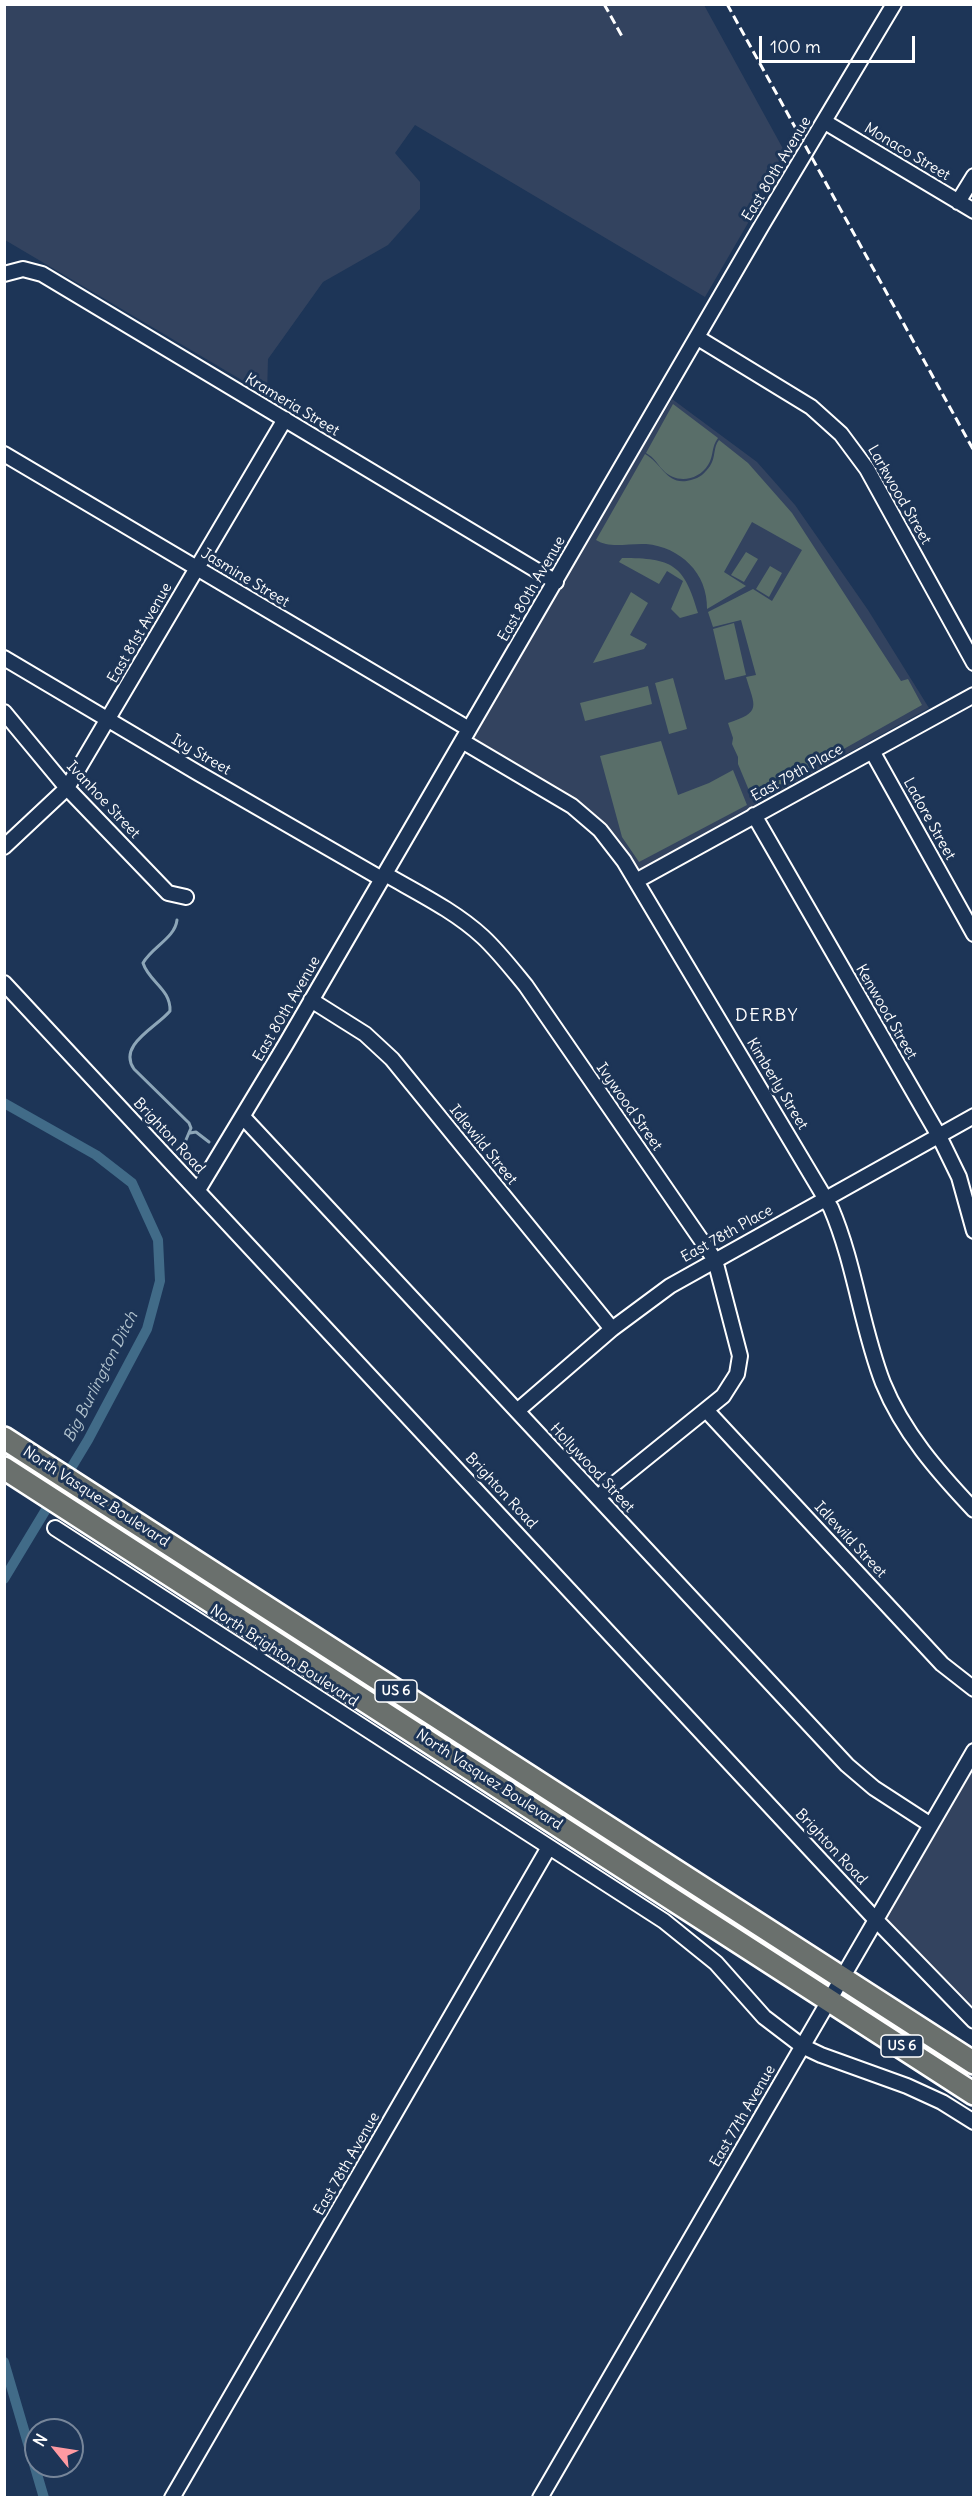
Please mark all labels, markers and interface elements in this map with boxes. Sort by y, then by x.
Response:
scale bar [762,24,918,62]
text: 100 m [770,35,821,58]
street label: East 80th Avenue [739,114,815,224]
street label: Monaco Street [861,119,953,185]
street label: Krameria Street [242,370,342,440]
street label: Larkwood Street [863,442,935,548]
street label: East 80th Avenue [495,533,569,645]
street label: Jasmine Street [198,545,292,611]
street label: East 81st Avenue [104,580,176,686]
street label: Ivy Street [168,731,234,779]
street label: East 79th Place [748,740,846,806]
street label: Ivanhoe Street [63,758,143,842]
street label: Ladore Street [899,775,959,863]
street label: East 80th Avenue [250,953,324,1065]
street label: Kenwood Street [852,961,920,1063]
district label: DERBY [735,1005,799,1027]
street label: Kimberly Street [743,1035,811,1133]
street label: Ivywood Street [592,1060,666,1154]
street label: Brighton Road [129,1094,209,1178]
street label: Idlewild Street [445,1101,521,1189]
street label: East 78th Place [678,1201,776,1267]
water label: Big Burlington Ditch [60,1309,142,1445]
street label: Hollywood Street [546,1420,638,1516]
street label: North Vasquez Boulevard [19,1443,173,1551]
street label: Brighton Road [461,1449,541,1533]
street label: Idlewild Street [810,1498,890,1582]
street label: North Brighton Boulevard [207,1601,361,1711]
road number: US 6 [375,1680,417,1702]
street label: North Vasquez Boulevard [412,1726,566,1834]
street label: Brighton Road [791,1805,871,1889]
road number: US 6 [881,2035,923,2057]
street label: East 77th Avenue [706,2062,780,2170]
street label: East 78th Avenue [310,2109,384,2219]
north arrow [24,2418,84,2478]
text: N [29,2430,52,2450]

